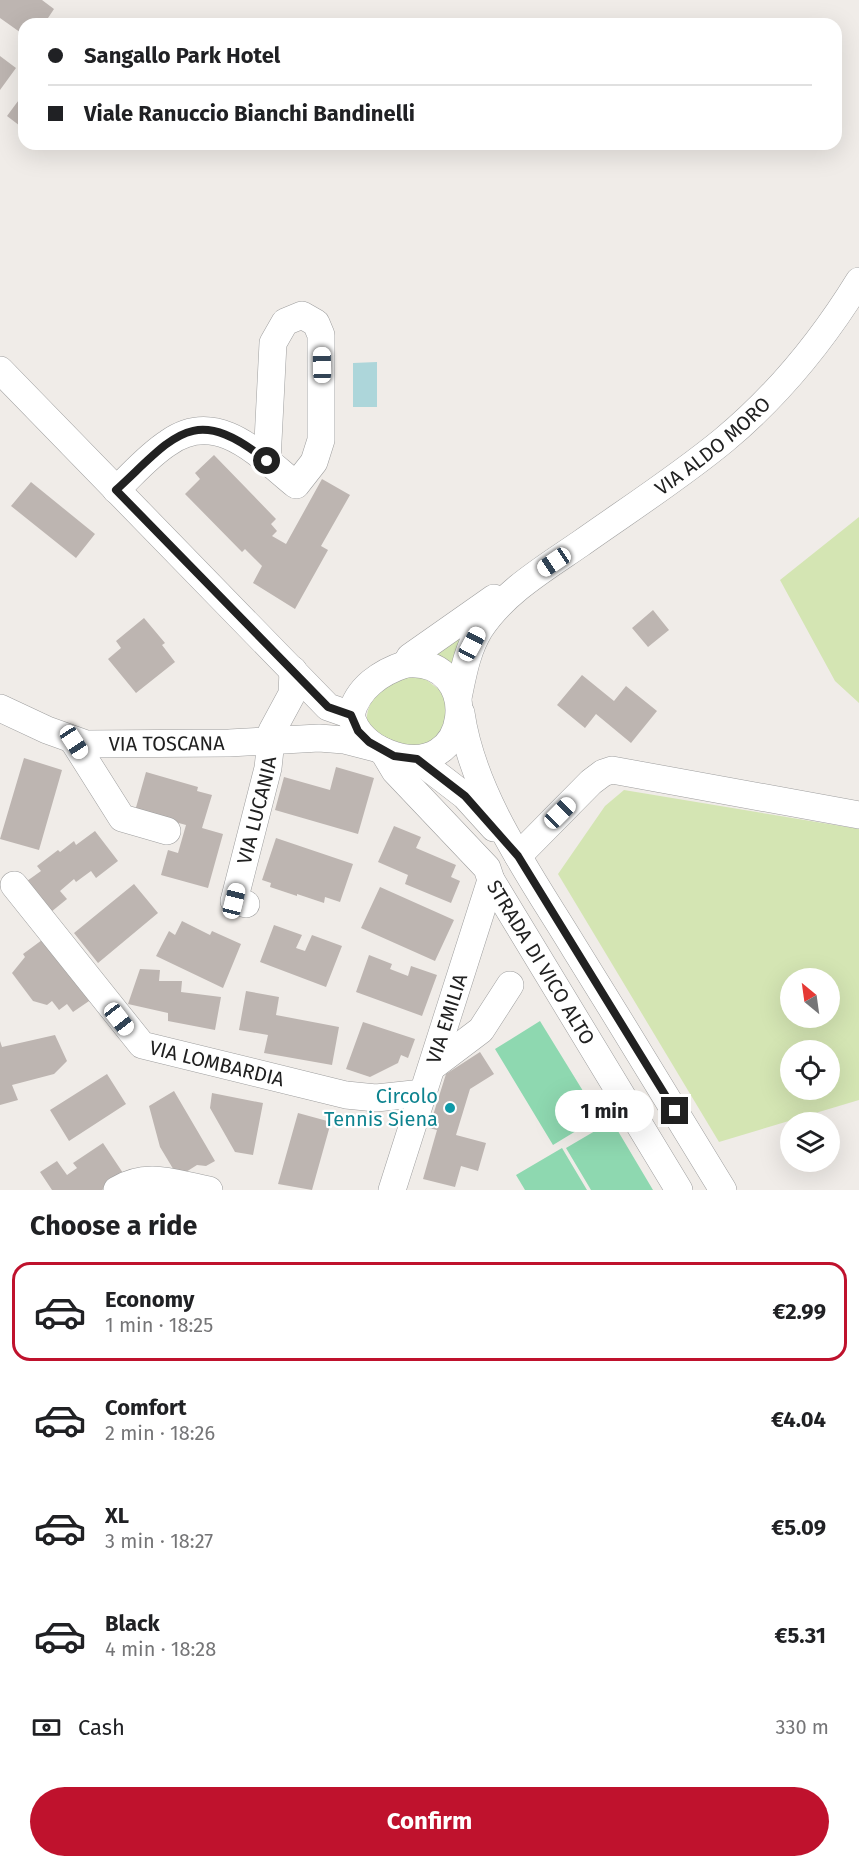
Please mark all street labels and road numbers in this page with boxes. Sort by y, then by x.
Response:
street label: VIA ALDO MORO [650,392,775,500]
street label: VIA TOSCANA [109,731,225,756]
street label: VIA LUCANIA [232,755,281,867]
street label: STRADA DI VICO ALTO [482,876,600,1049]
street label: VIA EMILIA [421,970,473,1067]
street label: VIA LOMBARDIA [147,1035,287,1092]

